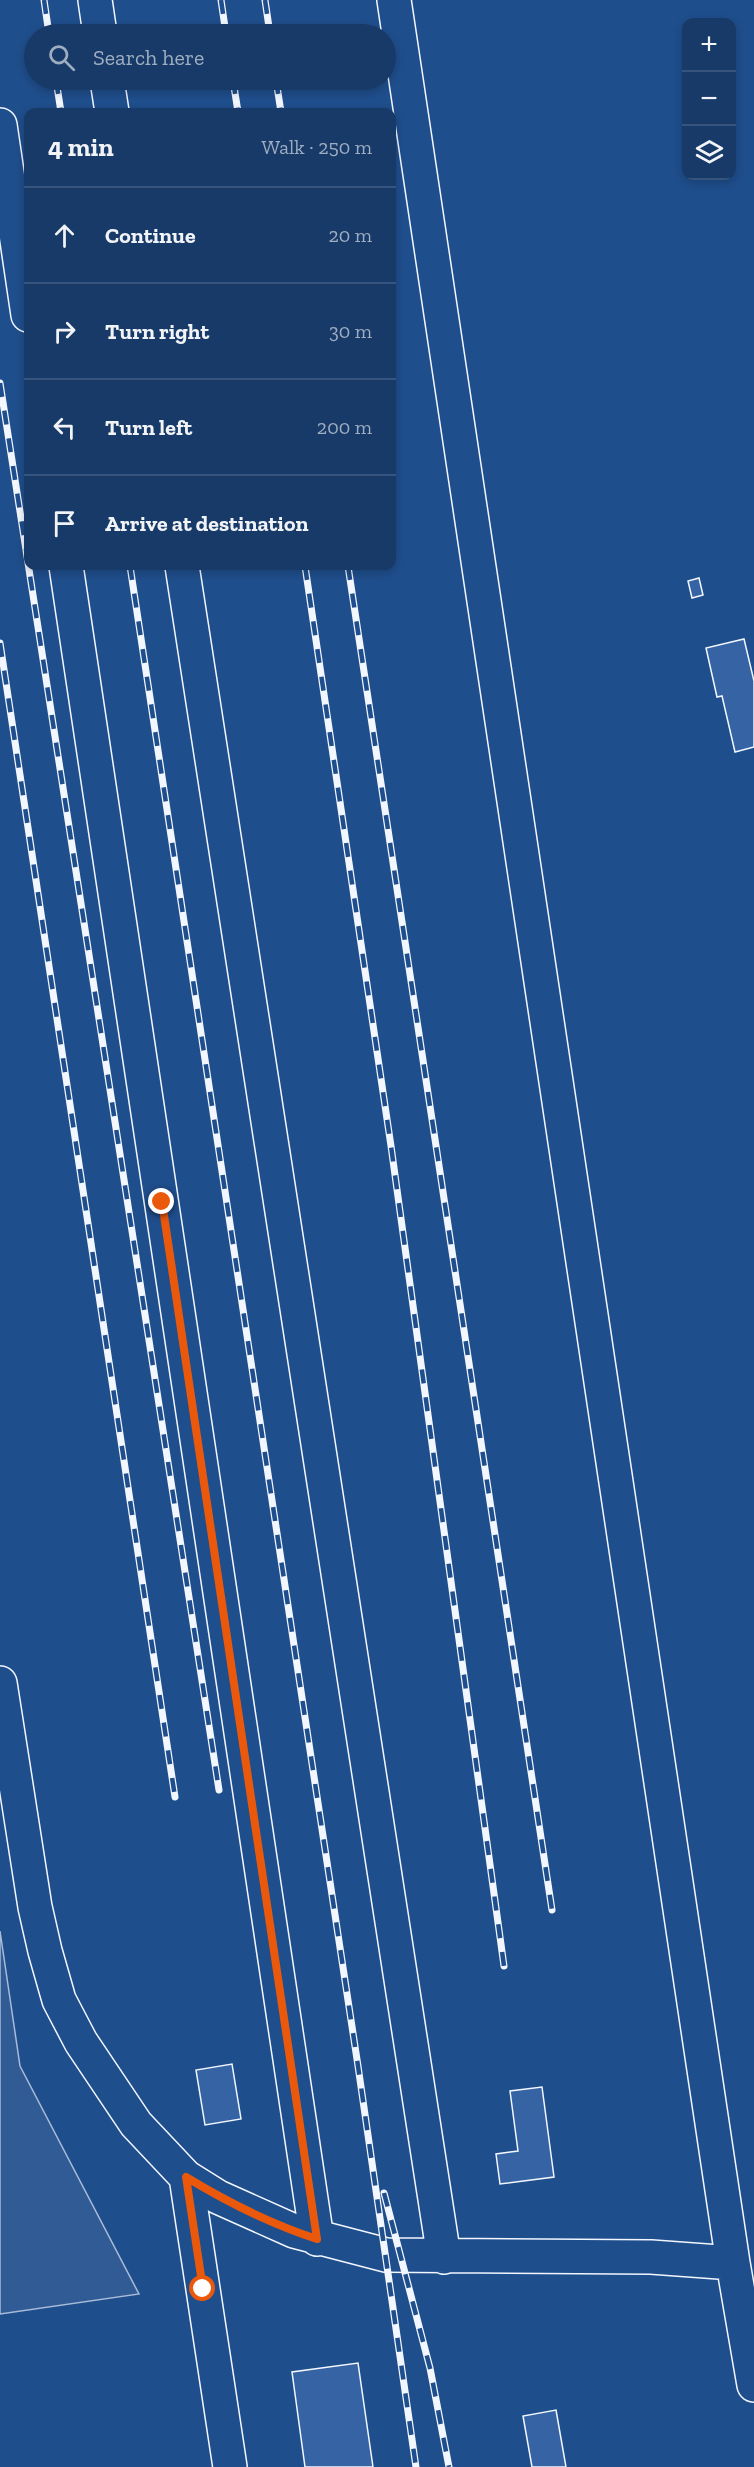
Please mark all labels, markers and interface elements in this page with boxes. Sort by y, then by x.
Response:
map controls [682,18,736,180]
button: + [682,18,736,72]
search box [24,24,396,90]
icon: search [45,41,78,74]
text: Search here [93,44,204,71]
button: − [682,72,736,126]
button: layers [682,126,736,180]
text: 4 min [48,131,114,163]
text: Walk · 250 m [262,135,372,159]
icon: ahead [48,219,81,252]
text: Continue [105,222,196,249]
text: 20 m [328,223,372,247]
icon: right [48,315,81,348]
text: Turn right [105,318,209,345]
text: 30 m [329,319,372,343]
icon: left [48,411,81,444]
text: Turn left [105,414,192,441]
text: 200 m [317,415,372,439]
icon: arrive [48,507,81,540]
text: Arrive at destination [105,510,308,537]
route end [148,1188,174,1214]
route start [189,2275,215,2301]

